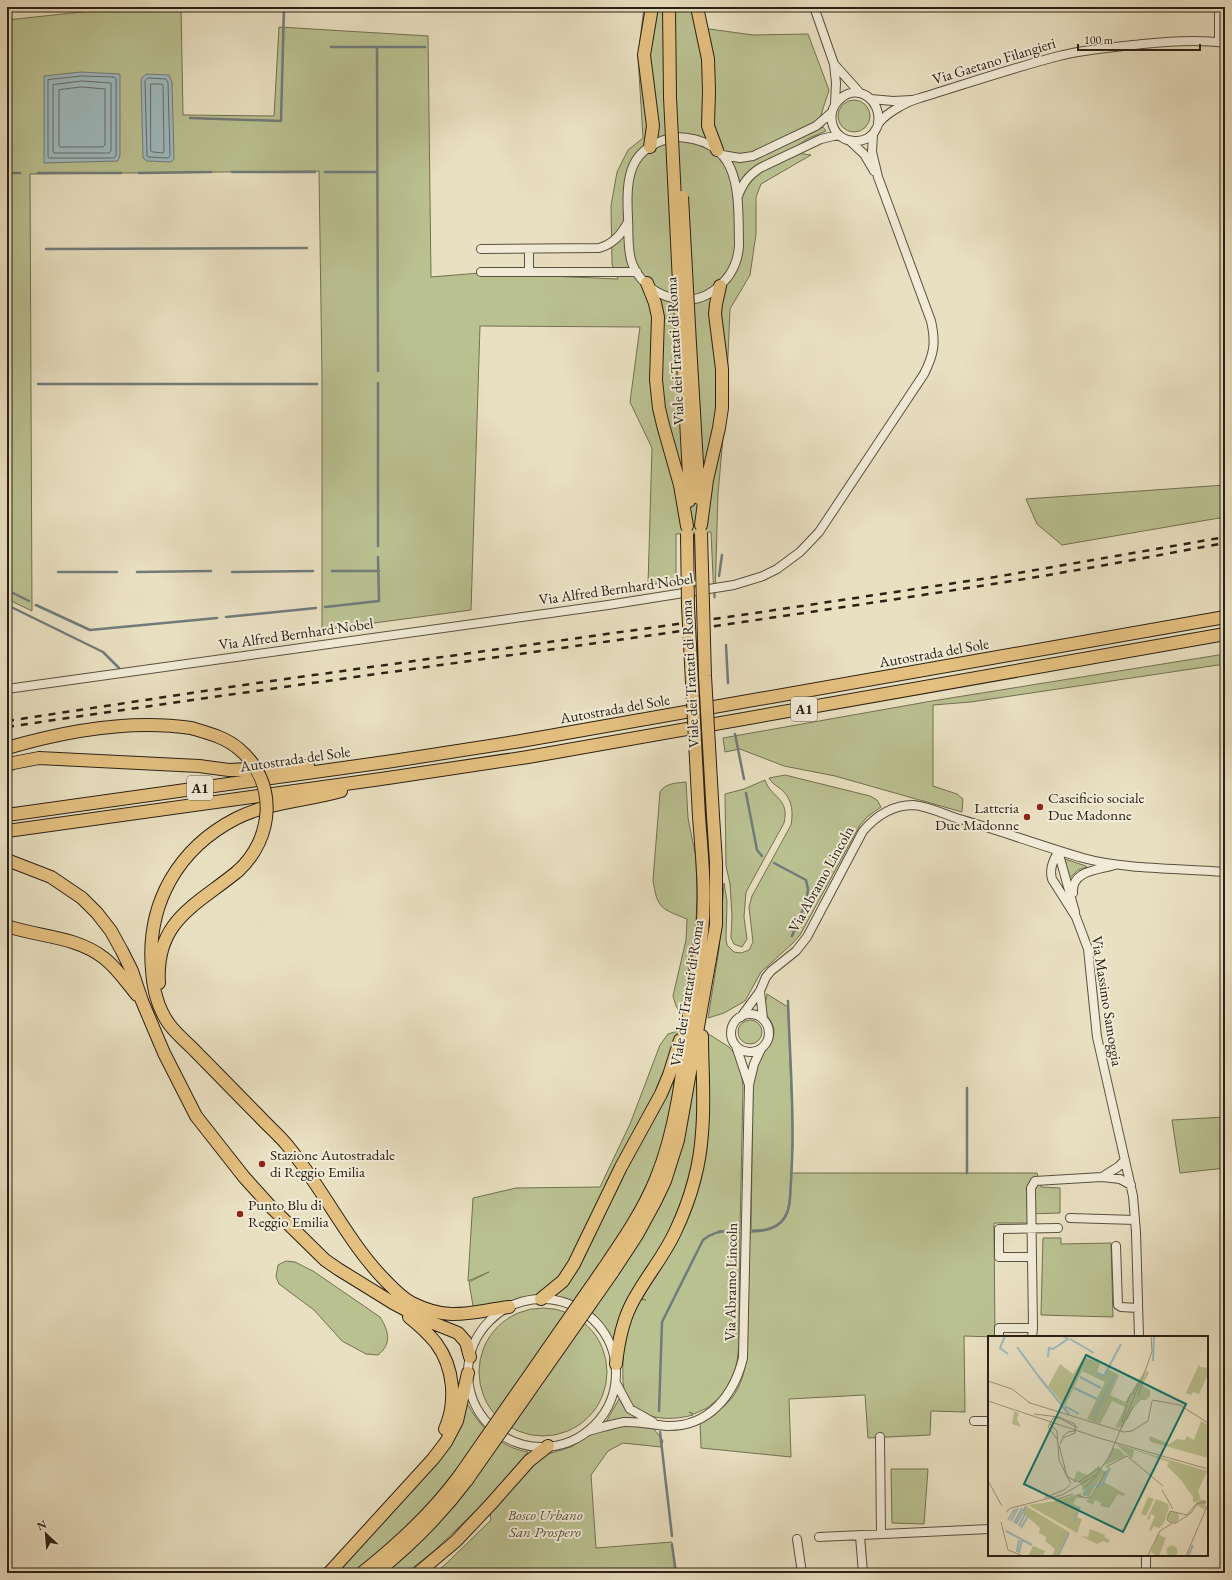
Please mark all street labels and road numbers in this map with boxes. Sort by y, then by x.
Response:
street label: Via Gaetano Filangieri [930,33,1058,88]
street label: Viale dei Trattati di Roma [661,276,688,426]
street label: Via Alfred Bernhard Nobel [537,568,695,609]
street label: Viale dei Trattati di Roma [676,599,703,749]
street label: Via Alfred Bernhard Nobel [217,613,375,654]
street label: Autostrada del Sole [877,633,990,672]
street label: Autostrada del Sole [558,689,671,728]
road number: A1 [791,697,817,721]
street label: Autostrada del Sole [238,741,351,776]
road number: A1 [187,776,213,800]
street label: Via Abramo Lincoln [784,822,858,935]
street label: Viale dei Trattati di Roma [666,918,707,1068]
street label: Via Massimo Samoggia [1088,934,1127,1068]
street label: Via Abramo Lincoln [720,1223,741,1341]

